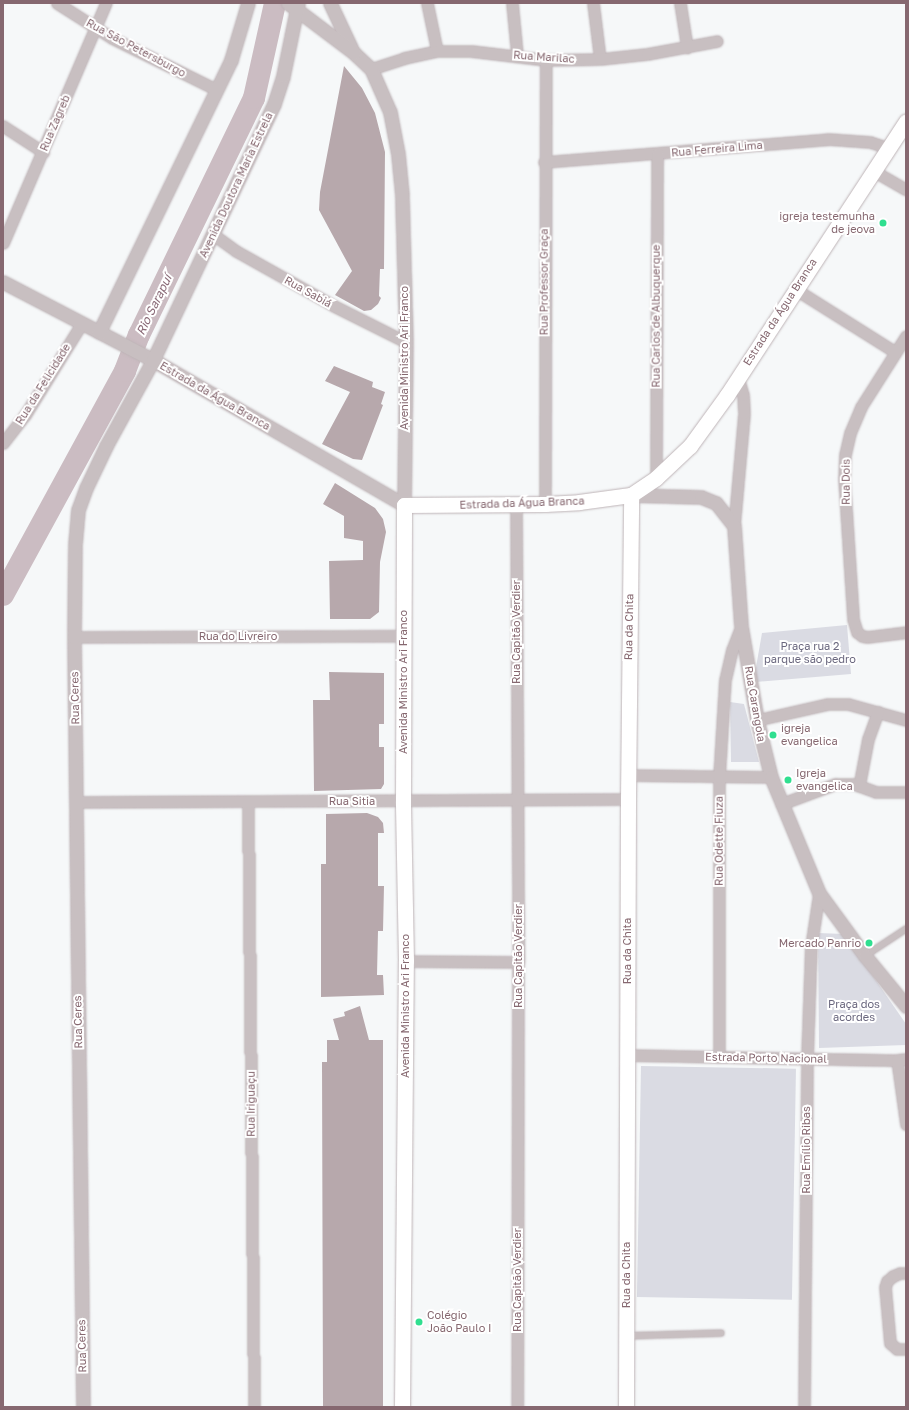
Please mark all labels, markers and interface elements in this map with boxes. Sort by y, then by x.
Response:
street label: Rua São Petersburgo [84,16,188,80]
street label: Rua Marilac [513,48,575,66]
street label: Rua Zagreb [37,93,73,153]
street label: Avenida Doutora Maria Estrela [196,110,276,260]
street label: Rua Ferreira Lima [671,138,763,160]
place label: igreja testemunha de jeova [779,210,875,236]
marker: igreja testemunha de jeova [878,218,888,228]
street label: Rua Professor Graça [537,229,551,335]
street label: Rua Carlos de Albuquerque [649,244,663,388]
street label: Estrada da Água Branca [740,256,820,368]
water label: Rio Sarapuí [133,273,175,337]
street label: Rua Sabiá [282,274,334,310]
street label: Avenida Ministro Ari Franco [397,286,411,430]
street label: Rua da Felicidade [13,341,73,427]
street label: Estrada da Água Branca [157,359,273,433]
street label: Rua Dois [839,459,853,505]
street label: Estrada da Água Branca [459,494,585,512]
street label: Rua Capitão Verdier [509,580,523,684]
street label: Rua da Chita [622,594,636,660]
street label: Avenida Ministro Ari Franco [396,610,410,754]
street label: Rua do Livreiro [199,629,277,643]
park label: Praça rua 2 parque são pedro [764,640,856,666]
street label: Rua Carangola [742,665,768,743]
street label: Rua Ceres [68,671,82,725]
place label: igreja evangelica [781,722,838,748]
marker: igreja evangelica [768,730,778,740]
place label: Igreja evangelica [796,767,853,793]
marker: Igreja evangelica [783,775,793,785]
street label: Rua Sitia [329,794,375,808]
street label: Rua Odette Fiuza [712,796,726,886]
street label: Rua Capitão Verdier [511,904,525,1008]
street label: Rua da Chita [620,918,634,984]
street label: Avenida Ministro Ari Franco [398,934,412,1078]
place label: Mercado Panrio [779,936,861,950]
marker: Mercado Panrio [864,938,874,948]
street label: Rua Ceres [71,995,85,1049]
park label: Praça dos acordes [828,998,880,1024]
street label: Estrada Porto Nacional [705,1050,827,1066]
street label: Rua Iriguaçu [244,1071,258,1137]
street label: Rua Emílio Ribas [799,1106,813,1194]
street label: Rua Capitão Verdier [510,1228,524,1332]
street label: Rua da Chita [619,1242,633,1308]
place label: Colégio João Paulo I [427,1309,491,1335]
marker: Colégio João Paulo I [414,1317,424,1327]
street label: Rua Ceres [75,1319,89,1373]

